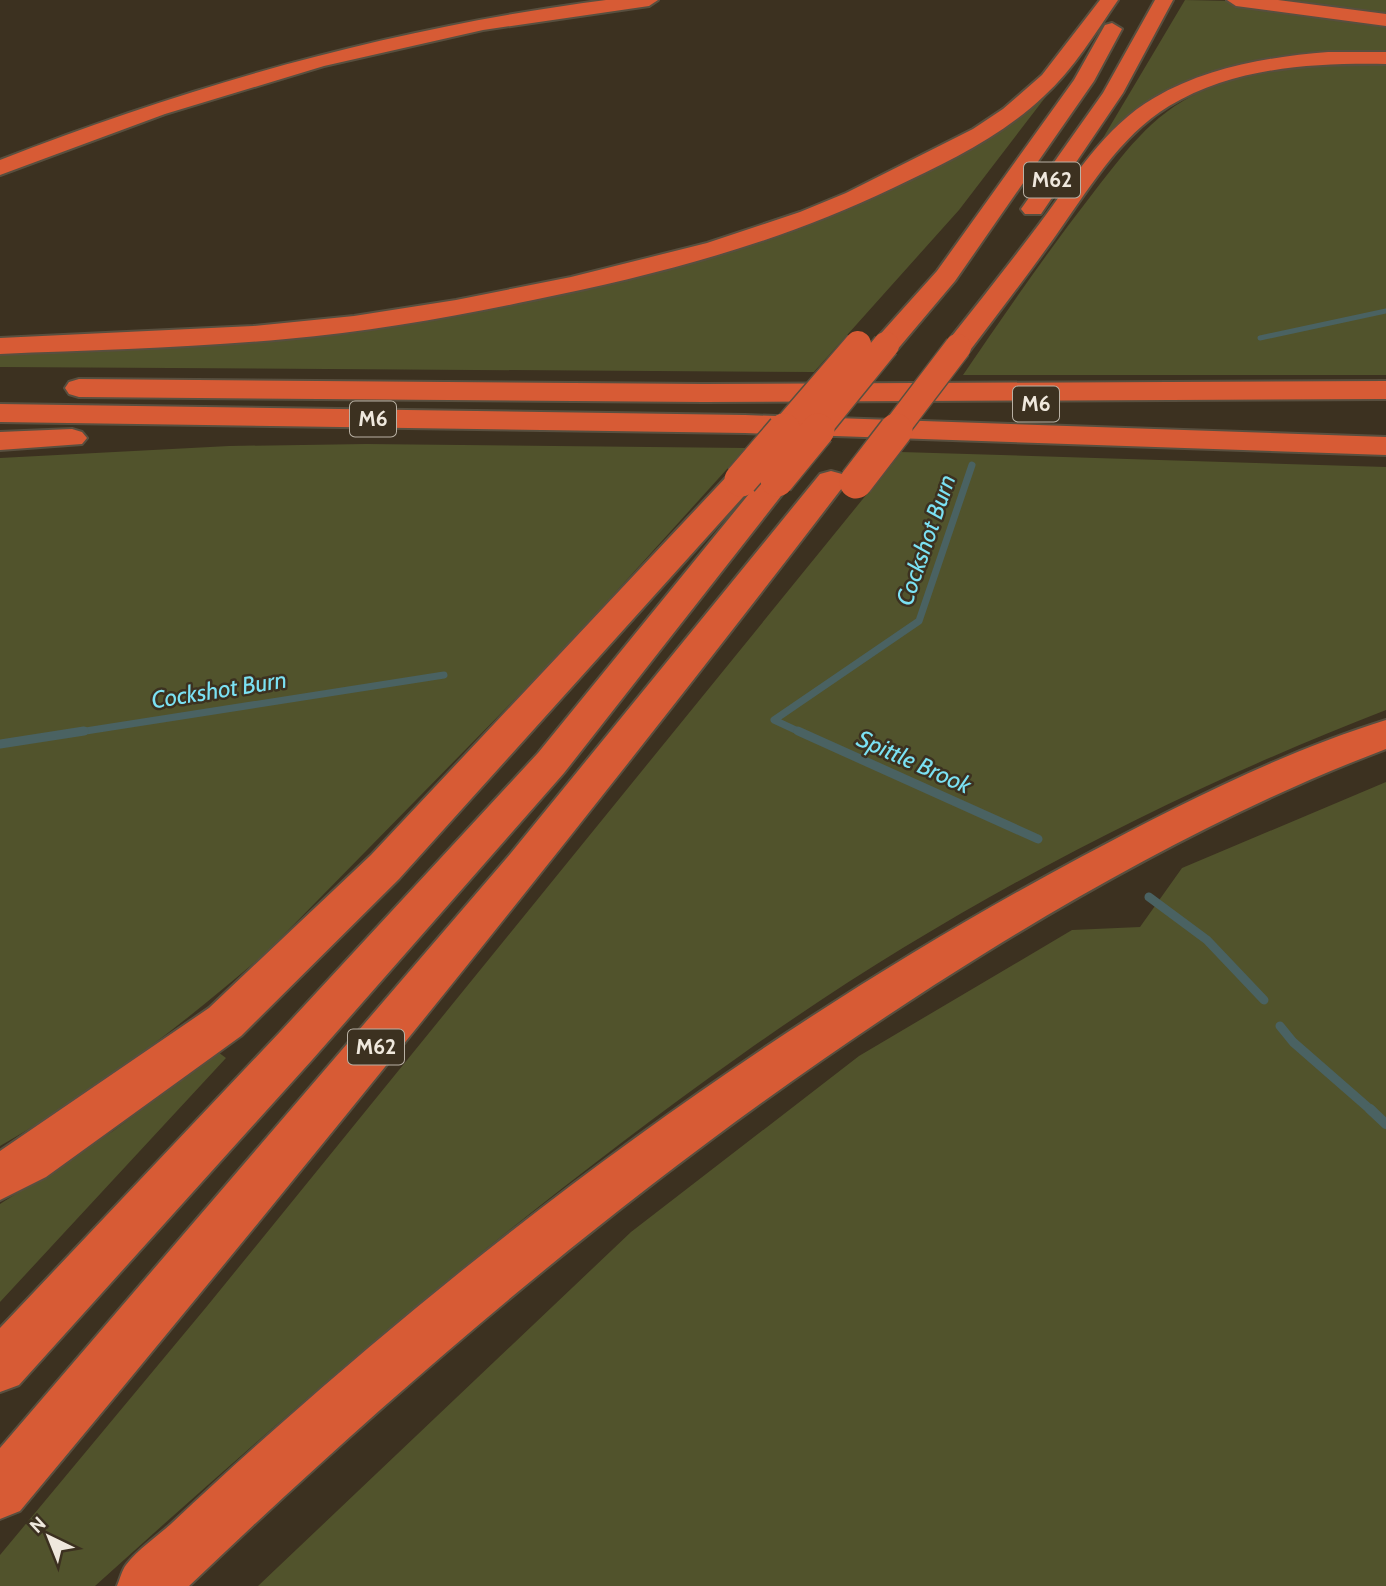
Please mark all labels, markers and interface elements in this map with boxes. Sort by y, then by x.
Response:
road number: M62 [1024,162,1080,198]
road number: M6 [1013,386,1059,422]
road number: M6 [350,402,396,436]
water label: Cockshot Burn [890,470,961,609]
water label: Cockshot Burn [149,664,289,715]
water label: Spittle Brook [853,724,976,800]
road number: M62 [348,1030,404,1064]
north arrow [14,1502,84,1572]
text: N [25,1512,51,1538]

